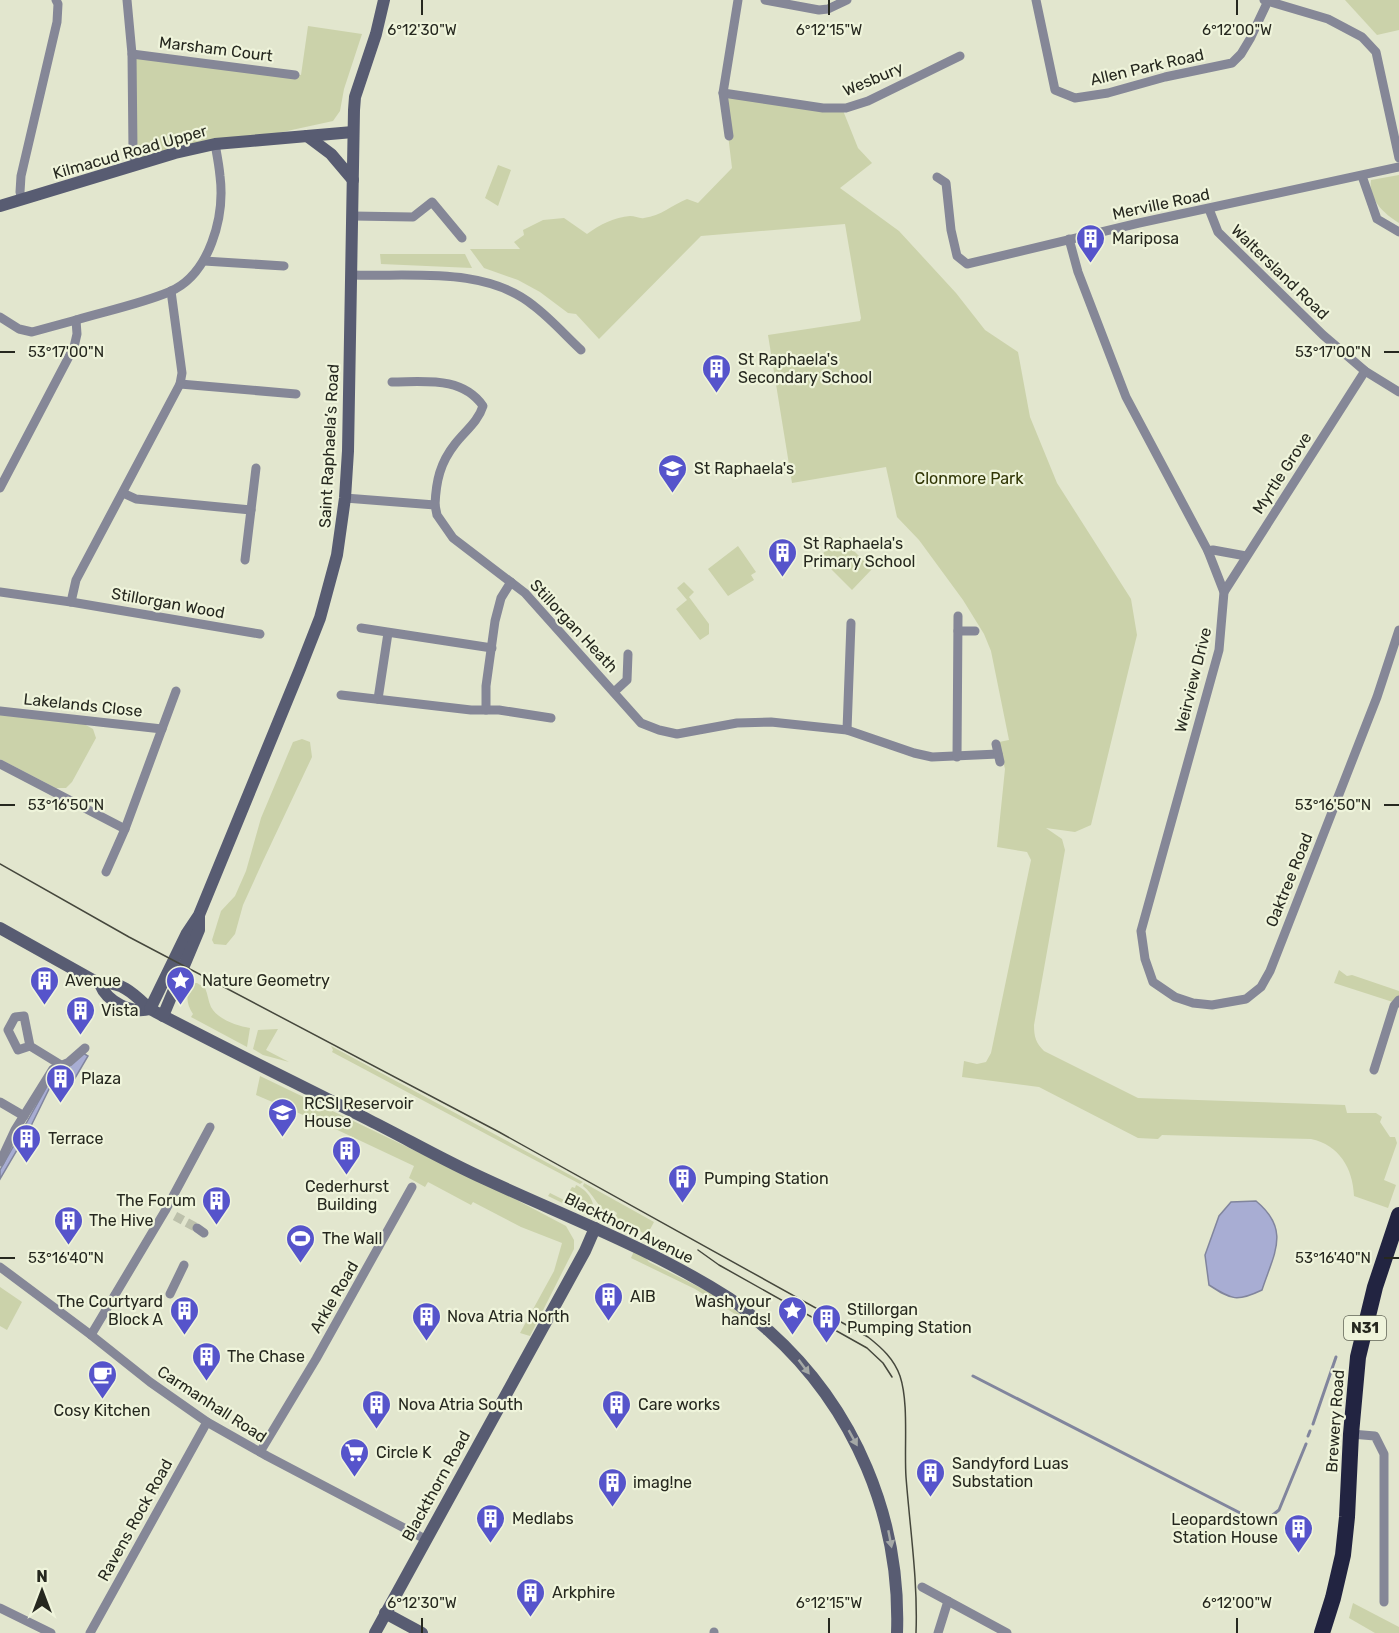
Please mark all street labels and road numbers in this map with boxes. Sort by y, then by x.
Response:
street label: Marsham Court [158,33,274,65]
street label: Allen Park Road [1088,45,1206,89]
street label: Wesbury [840,58,906,100]
street label: Kilmacud Road Upper [51,121,209,183]
street label: Merville Road [1111,184,1211,224]
street label: Waltersland Road [1227,221,1333,323]
street label: Saint Raphaela’s Road [315,364,343,528]
street label: Myrtle Grove [1248,428,1316,518]
street label: Stillorgan Heath [526,576,622,676]
street label: Stillorgan Wood [110,584,226,622]
street label: Weirview Drive [1171,625,1215,735]
street label: Lakelands Close [23,689,143,721]
street label: Oaktree Road [1261,830,1317,930]
street label: Blackthorn Avenue [561,1189,697,1267]
street label: Arkle Road [306,1258,362,1336]
road number: N31 [1344,1316,1386,1340]
street label: Carmanhall Road [154,1362,270,1446]
street label: Brewery Road [1322,1369,1348,1473]
street label: Blackthorn Road [398,1427,474,1545]
street label: Ravens Rock Road [94,1456,176,1584]

